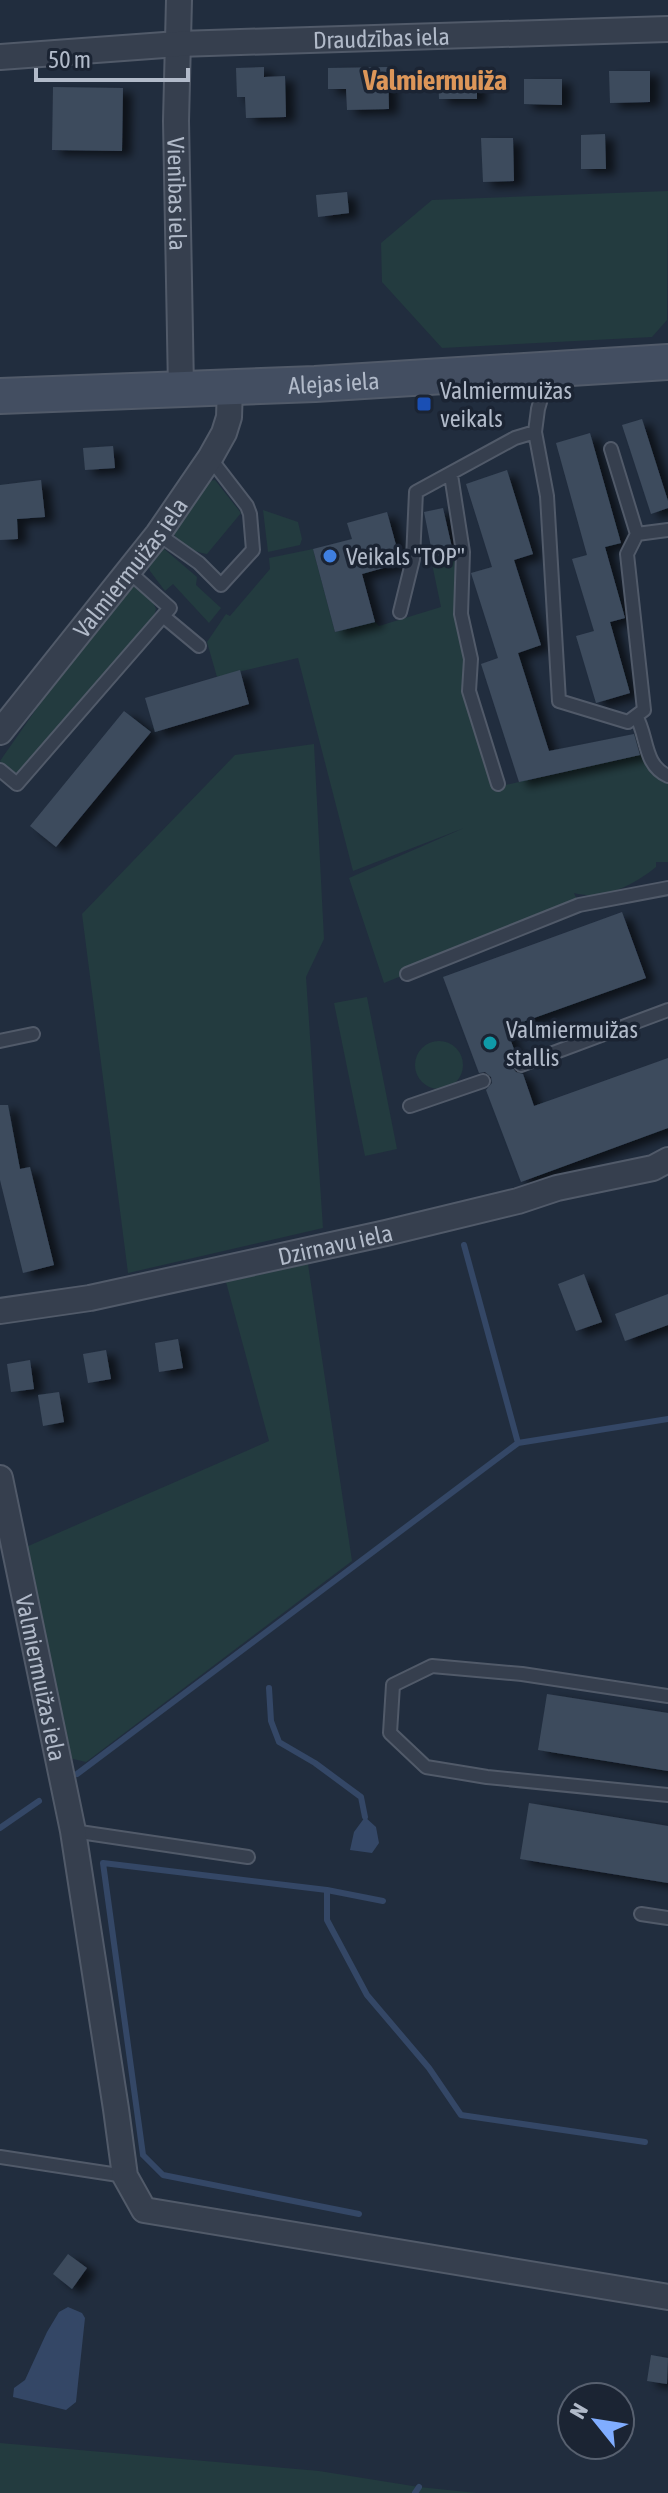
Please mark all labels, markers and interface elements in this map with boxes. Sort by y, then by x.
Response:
street label: Draudzības iela [313,22,450,53]
scale bar [36,32,188,82]
text: 50 m [48,46,91,73]
district label: Valmiermuiža [362,64,507,96]
street label: Vienības iela [163,137,192,251]
street label: Alejas iela [288,367,380,399]
place label: Valmiermuižas veikals [440,377,572,432]
marker: Valmiermuižas veikals [415,395,433,413]
street label: Valmiermuižas iela [68,492,193,642]
place label: Veikals "TOP" [346,543,465,570]
marker: Veikals "TOP" [321,547,339,565]
place label: Valmiermuižas stallis [506,1016,638,1071]
marker: Valmiermuižas stallis [481,1034,499,1052]
street label: Dzirnavu iela [276,1218,395,1270]
street label: Valmiermuižas iela [11,1592,72,1763]
north arrow [556,2381,636,2461]
text: N [564,2399,593,2423]

